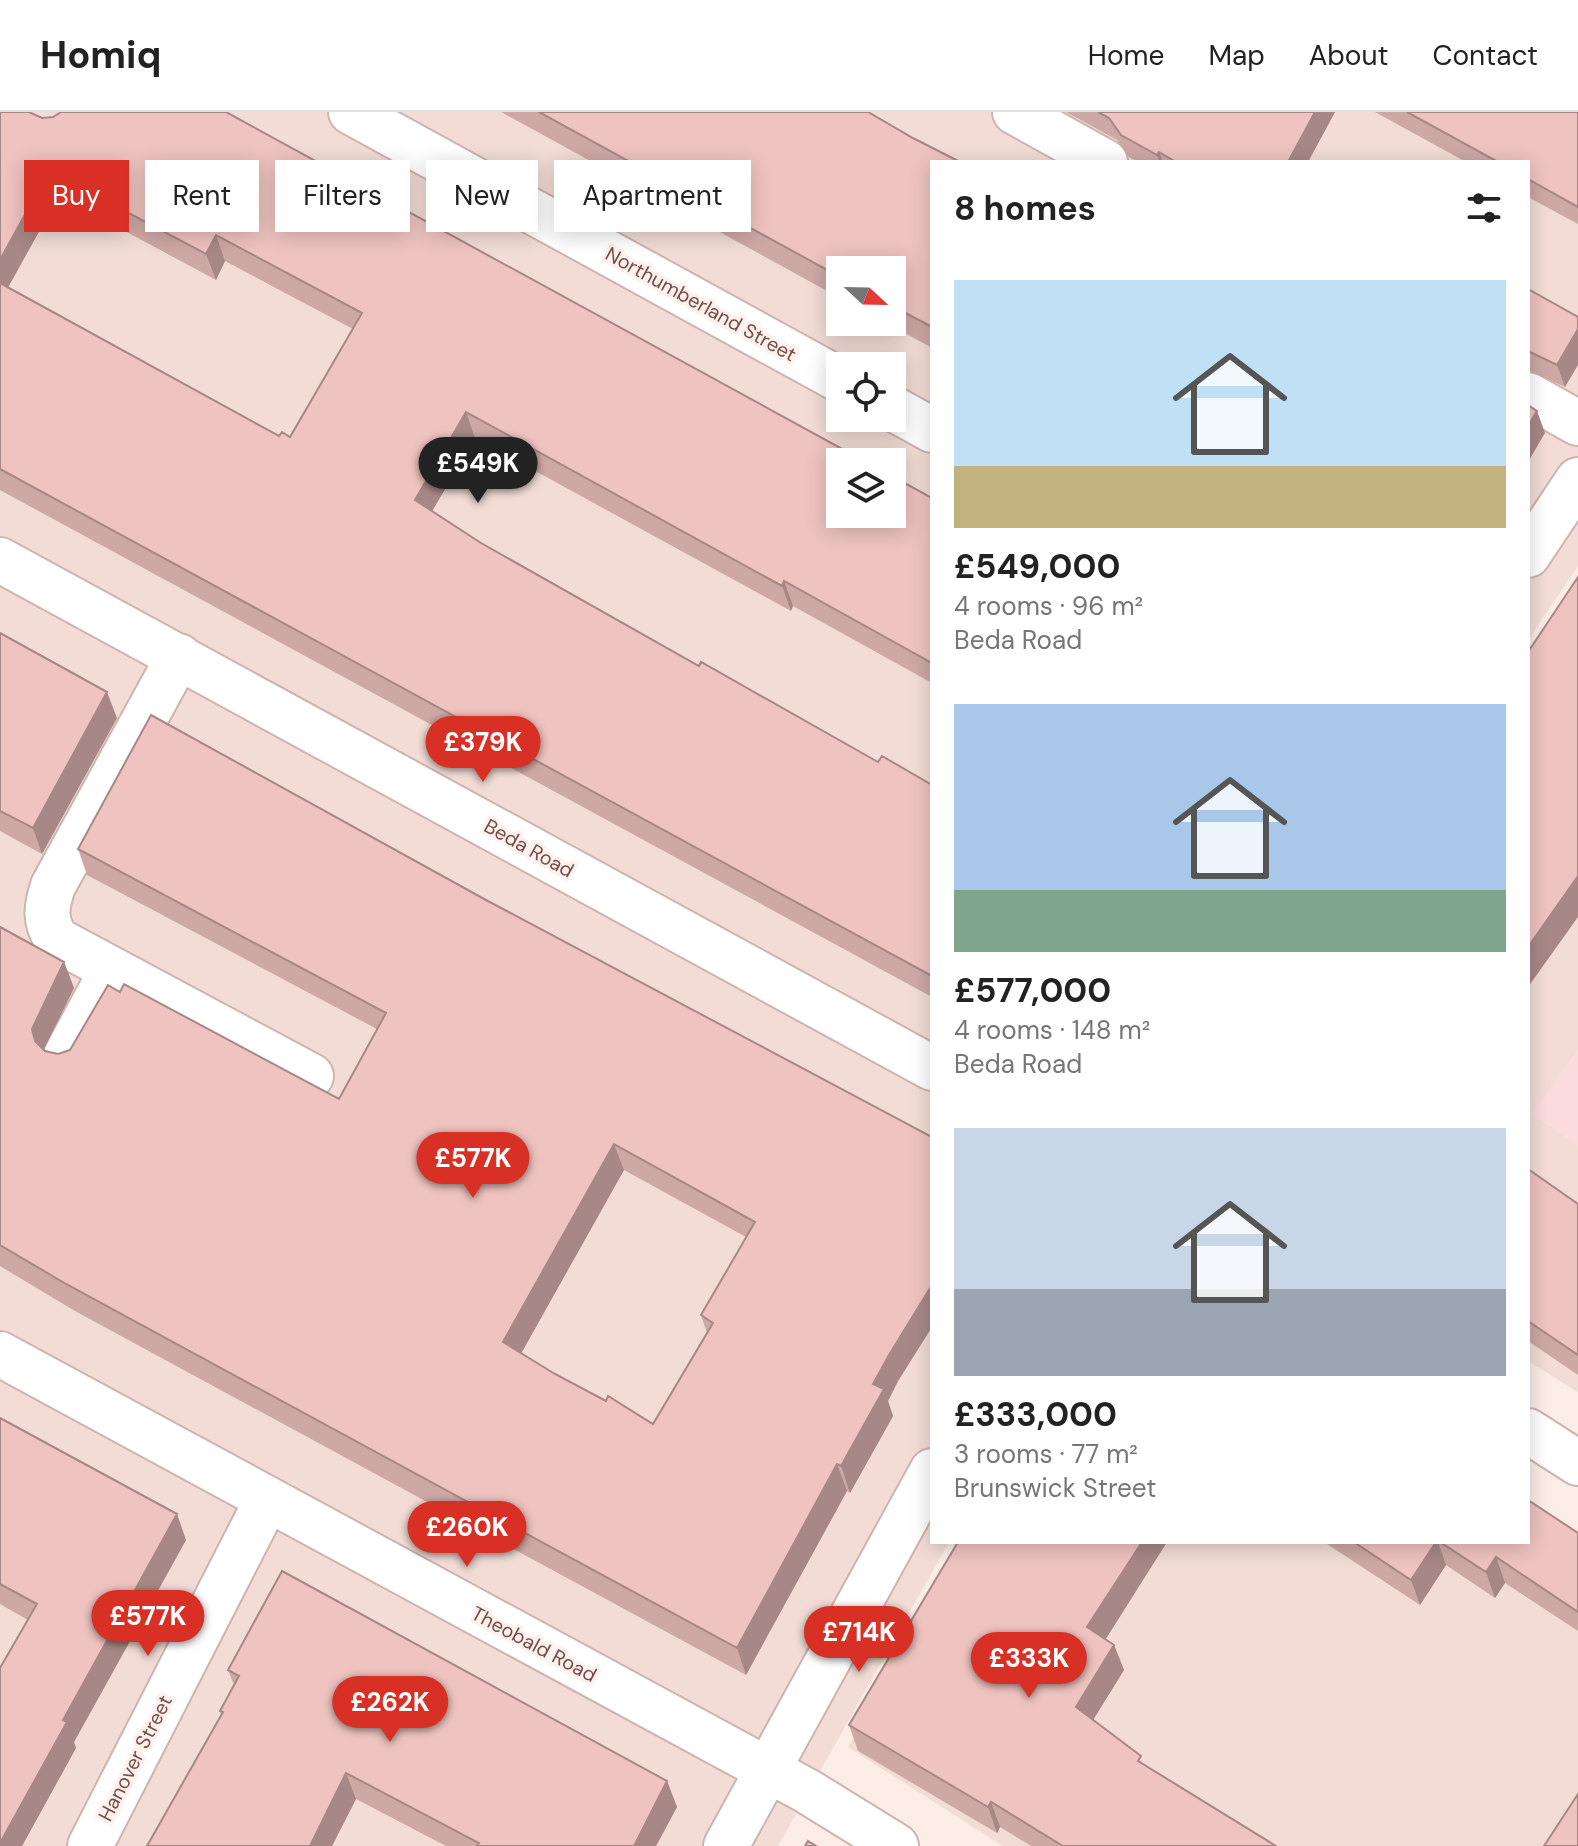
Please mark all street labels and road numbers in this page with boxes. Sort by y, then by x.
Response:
street label: Northumberland Street [601,241,801,367]
street label: Beda Road [480,813,578,883]
street label: Theobald Road [467,1600,601,1688]
street label: Hanover Street [92,1690,178,1825]

